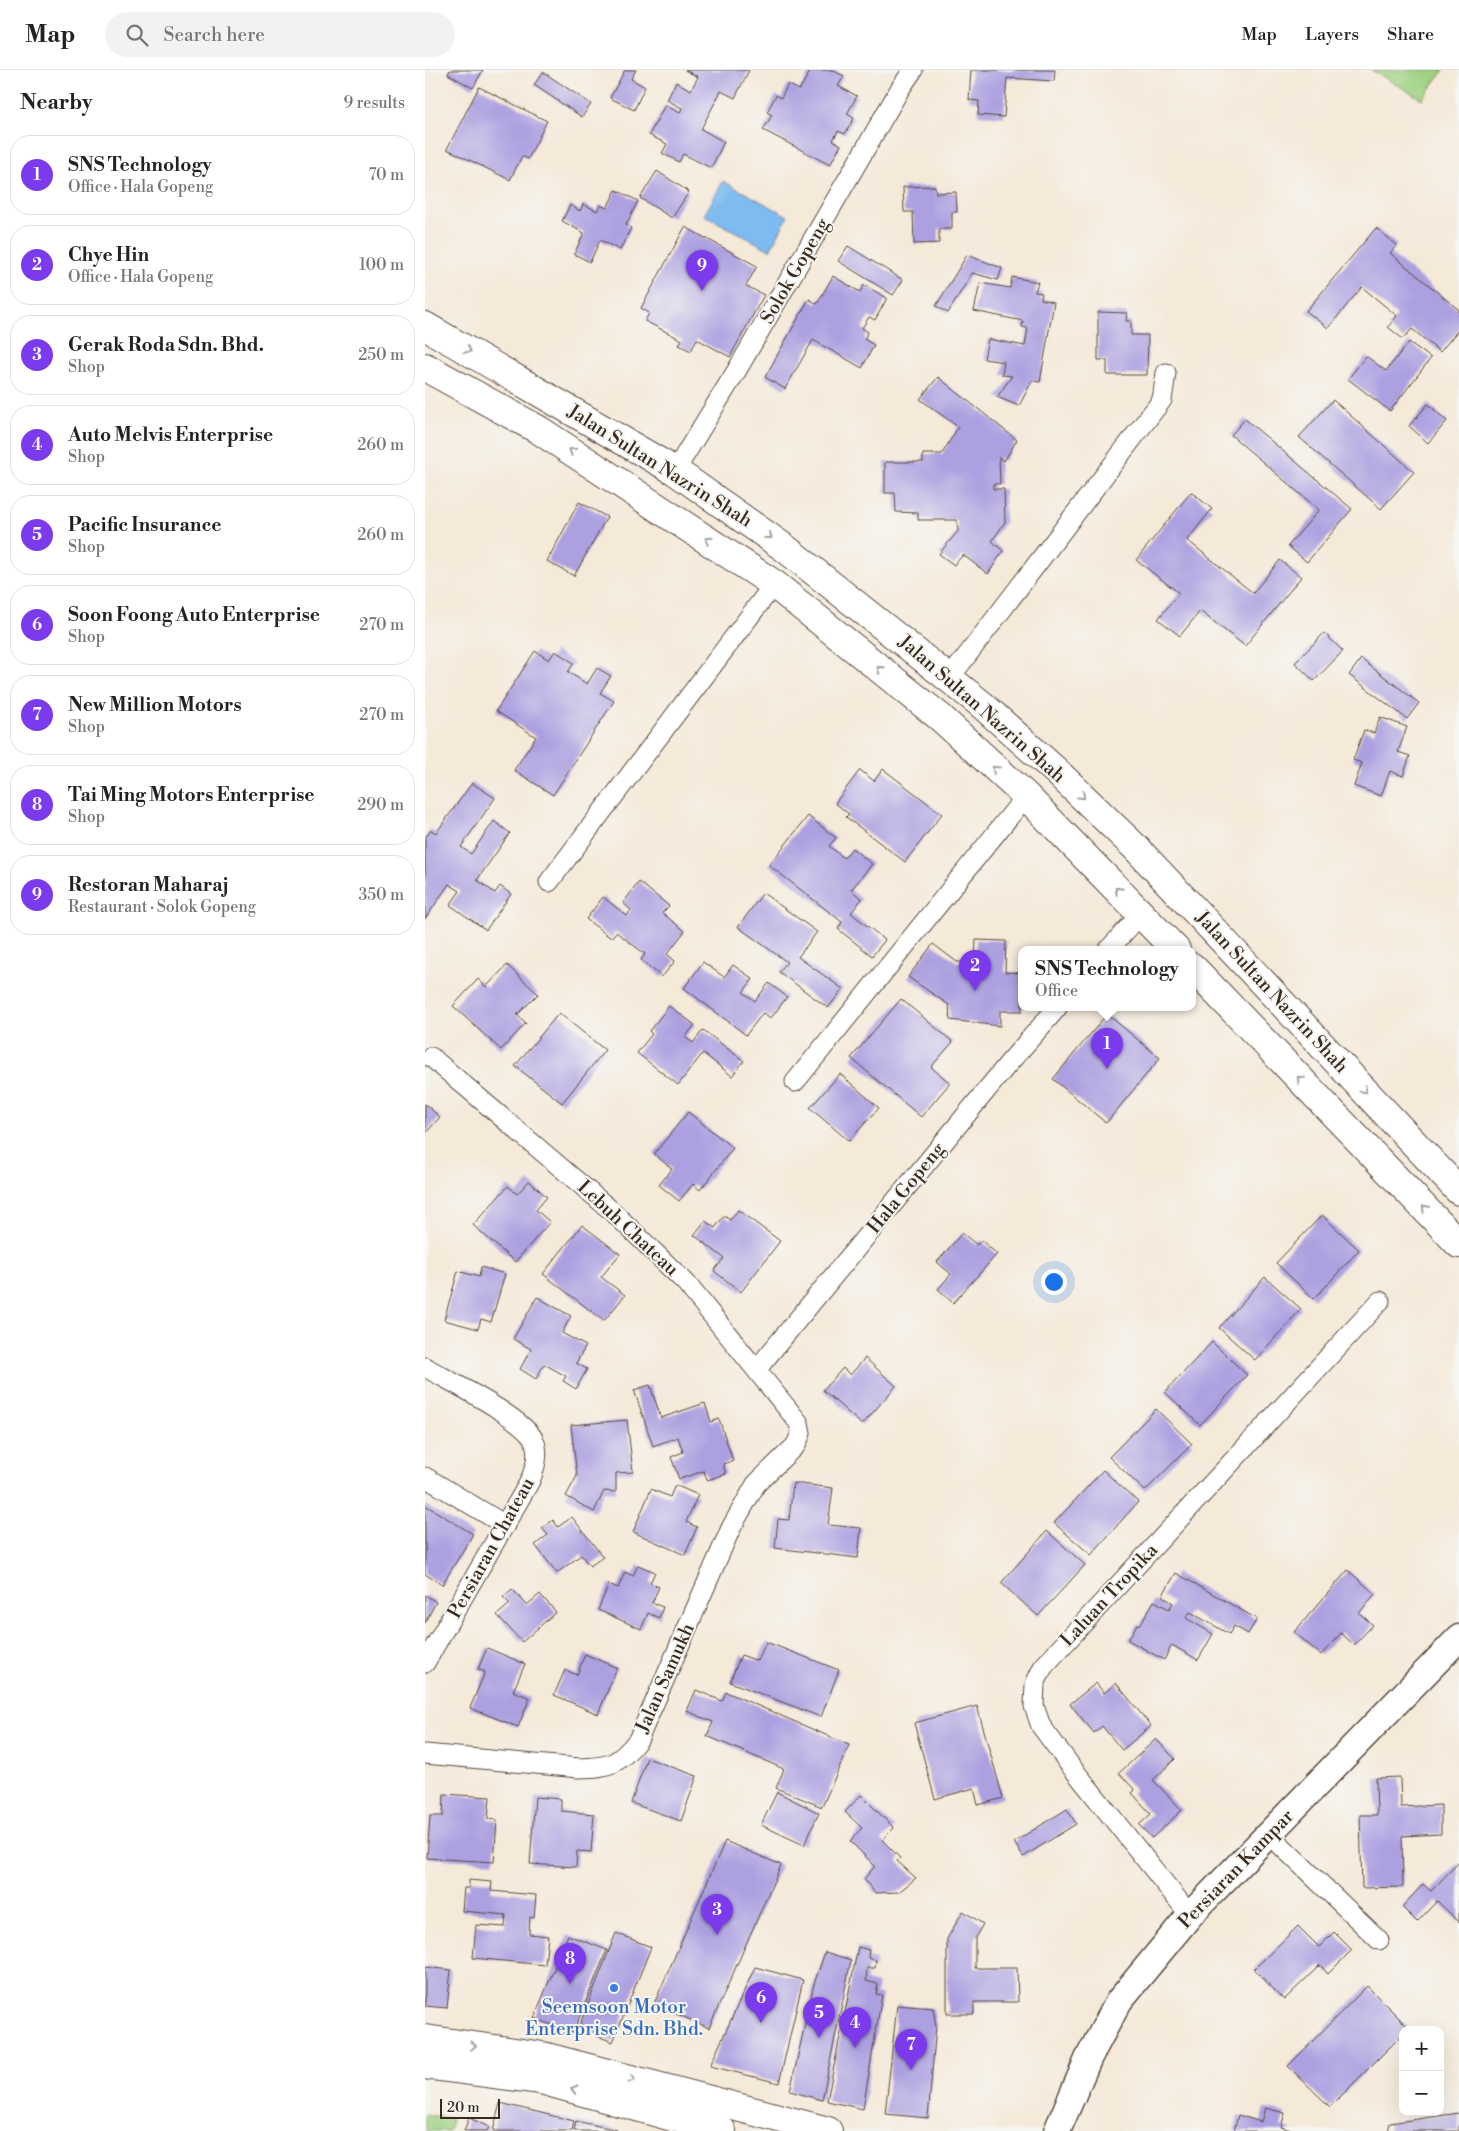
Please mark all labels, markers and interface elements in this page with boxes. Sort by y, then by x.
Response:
search box [105,12,455,57]
text: Map [25,20,75,50]
icon: search [123,21,151,49]
text: Search here [163,23,265,47]
text: Map [1242,23,1277,46]
text: Layers [1305,23,1359,46]
text: Share [1387,23,1434,46]
text: Nearby [20,90,93,116]
text: 9 results [344,93,405,113]
text: SNS Technology [68,153,212,177]
text: 1 [33,165,41,185]
text: 70 m [368,165,404,185]
text: Office · Hala Gopeng [68,177,213,197]
street label: Solok Gopeng [755,214,835,328]
text: Chye Hin [68,243,149,267]
pin: 9 [686,250,718,291]
text: 2 [32,255,42,275]
text: 100 m [359,255,404,275]
text: Office · Hala Gopeng [68,267,213,287]
text: Gerak Roda Sdn. Bhd. [68,333,264,357]
one-way arrow [462,344,471,354]
text: 3 [32,345,42,365]
text: 250 m [358,345,404,365]
text: Shop [68,357,105,377]
street label: Jalan Sultan Nazrin Shah [562,399,757,533]
text: Auto Melvis Enterprise [68,423,273,447]
text: 4 [32,435,42,455]
text: 260 m [357,435,404,455]
text: Shop [68,447,105,467]
one-way arrow [568,448,577,457]
text: Pacific Insurance [68,513,222,537]
text: 5 [32,525,42,545]
text: 260 m [357,525,404,545]
one-way arrow [763,530,773,539]
text: Shop [68,537,105,557]
one-way arrow [704,537,713,546]
text: Soon Foong Auto Enterprise [68,603,320,627]
text: 6 [32,615,42,635]
text: 270 m [359,615,404,635]
text: Shop [68,627,105,647]
street label: Jalan Sultan Nazrin Shah [893,629,1070,788]
one-way arrow [876,665,885,674]
text: New Million Motors [68,693,242,717]
text: 7 [32,705,42,725]
text: 270 m [359,705,404,725]
text: Shop [68,717,105,737]
one-way arrow [992,766,1001,775]
text: Tai Ming Motors Enterprise [68,783,315,807]
one-way arrow [1076,790,1085,799]
text: 8 [32,795,42,815]
text: 290 m [357,795,404,815]
text: Shop [68,807,105,827]
text: Restoran Maharaj [68,873,229,897]
text: 9 [32,885,42,905]
text: 350 m [358,885,404,905]
one-way arrow [1115,887,1124,896]
text: Restaurant · Solok Gopeng [68,897,256,917]
street label: Jalan Sultan Nazrin Shah [1190,905,1353,1078]
popup [1018,946,1196,1011]
pin: 2 [959,950,991,991]
text: SNS Technology [1035,957,1179,981]
text: Office [1035,981,1078,1001]
pin: 1 [1091,1028,1123,1069]
one-way arrow [1297,1076,1306,1085]
one-way arrow [1358,1084,1367,1093]
street label: Hala Gopeng [862,1137,950,1238]
street label: Lebuh Chateau [572,1175,684,1281]
one-way arrow [1422,1205,1431,1214]
your location [1041,1269,1067,1295]
street label: Persiaran Chateau [442,1473,540,1623]
street label: Laluan Tropika [1055,1538,1163,1651]
street label: Jalan Samukh [630,1619,700,1737]
street label: Persiaran Kampar [1173,1804,1299,1934]
pin: 3 [701,1894,733,1935]
pin: 8 [554,1943,586,1984]
marker: Seemsoon Motor Enterprise Sdn. Bhd. [608,1982,620,1994]
pin: 6 [745,1982,777,2023]
place label: Seemsoon Motor Enterprise Sdn. Bhd. [525,1995,703,2041]
pin: 5 [803,1997,835,2038]
pin: 4 [839,2007,871,2048]
map controls [1399,2026,1444,2116]
button: + [1399,2026,1444,2071]
pin: 7 [895,2029,927,2070]
one-way arrow [469,2040,478,2050]
button: − [1399,2071,1444,2116]
one-way arrow [628,2073,636,2084]
one-way arrow [570,2085,578,2095]
scale bar [440,2096,500,2119]
text: 20 m [447,2099,479,2117]

